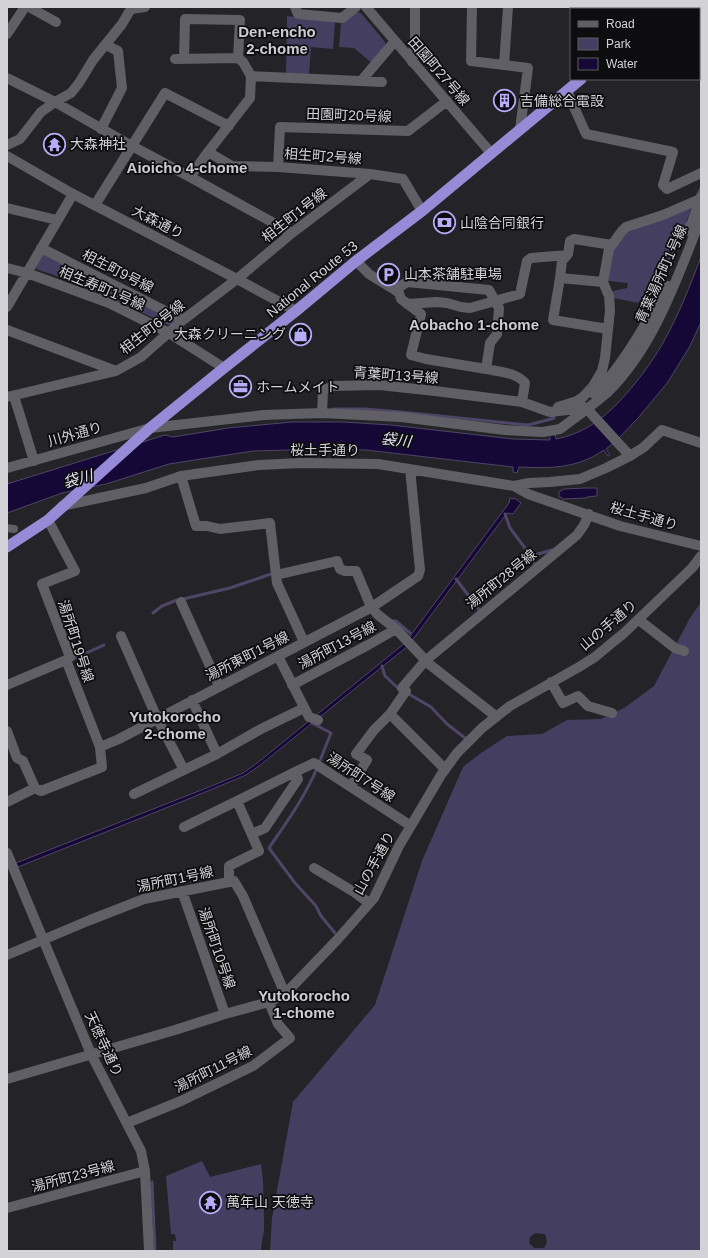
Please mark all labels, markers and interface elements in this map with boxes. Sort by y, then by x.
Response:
legend [570,8,700,80]
text: Road [606,17,635,31]
district label: Den-encho 2-chome [238,23,316,57]
street label: 田園町27号線 [405,33,473,109]
text: Park [606,37,632,51]
text: Water [606,57,638,71]
building icon: 吉備総合電設 [491,88,517,114]
place label: 吉備総合電設 [520,93,604,109]
street label: 田園町20号線 [306,106,392,124]
temple icon: 大森神社 [42,131,68,157]
place label: 大森神社 [70,136,126,152]
street label: 相生町2号線 [284,145,362,167]
district label: Aioicho 4-chome [127,159,247,176]
street label: 相生町1号線 [258,185,330,245]
street label: 大森通り [129,202,187,242]
bank icon: 山陰合同銀行 [431,210,457,236]
place label: 山陰合同銀行 [460,215,544,231]
street label: 青葉湯所町1号線 [632,222,690,326]
street label: National Route 53 [263,237,361,320]
street label: 相生町9号線 [80,246,156,296]
parking icon: 山本茶舗駐車場 [375,261,401,287]
street label: 相生寿町1号線 [57,263,147,313]
place label: 山本茶舗駐車場 [404,266,502,282]
street label: 相生町6号線 [116,297,188,357]
district label: Aobacho 1-chome [409,316,539,333]
shop icon: 大森クリーニング [288,321,314,347]
place label: 大森クリーニング [174,326,286,342]
street label: 青葉町13号線 [353,364,439,386]
office icon: ホームメイト [228,374,254,400]
place label: ホームメイト [256,379,340,395]
street label: 川外通り [46,419,104,449]
water label: 袋川 [380,429,414,450]
street label: 桜土手通り [290,442,360,458]
water label: 袋川 [61,466,96,491]
street label: 桜土手通り [608,499,680,533]
street label: 湯所町28号線 [463,546,539,612]
street label: 山の手通り [576,596,640,654]
street label: 湯所町19号線 [55,598,97,684]
street label: 湯所町13号線 [295,618,379,672]
street label: 湯所東町1号線 [202,628,292,684]
district label: Yutokorocho 2-chome [129,708,221,742]
street label: 湯所町7号線 [324,749,398,805]
street label: 山の手通り [350,829,398,897]
street label: 湯所町1号線 [135,863,215,895]
street label: 湯所町10号線 [196,905,238,991]
district label: Yutokorocho 1-chome [258,987,350,1021]
street label: 天徳寺通り [82,1009,126,1079]
street label: 湯所町11号線 [172,1043,254,1095]
street label: 湯所町23号線 [30,1157,116,1195]
temple icon: 萬年山 天徳寺 [198,1189,224,1215]
place label: 萬年山 天徳寺 [226,1194,314,1210]

